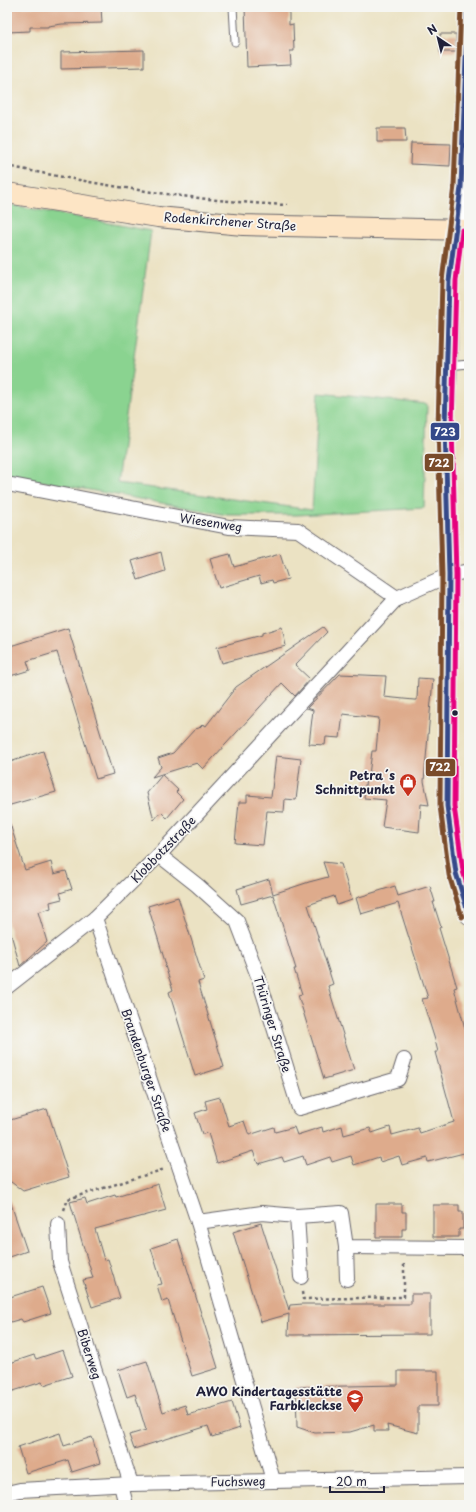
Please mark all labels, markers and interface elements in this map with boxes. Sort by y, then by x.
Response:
north arrow [418,18,458,58]
text: N [424,20,441,39]
street label: Rodenkirchener Straße [163,207,297,235]
line badge: 723 [430,422,460,441]
text: 723 [434,423,456,440]
line badge: 722 [424,453,454,472]
text: 722 [428,454,450,471]
street label: Wiesenweg [178,508,244,536]
unlabelled marker [450,708,460,718]
line badge: 722 [425,758,456,777]
text: 722 [429,758,451,775]
place label: Petra´s Schnittpunkt [315,766,395,798]
shop icon: Petra´s Schnittpunkt [398,772,418,797]
street label: Klobbotzstraße [126,812,200,886]
street label: Thüringer Straße [250,973,296,1075]
street label: Brandenburger Straße [117,1006,177,1134]
street label: Biberweg [73,1326,107,1382]
place label: AWO Kindertagesstätte Farbkleckse [196,1382,342,1414]
school or university icon: AWO Kindertagesstätte Farbkleckse [345,1388,365,1413]
scale bar [330,1468,384,1494]
street label: Fuchsweg [210,1472,266,1490]
text: 20 m [336,1472,367,1490]

